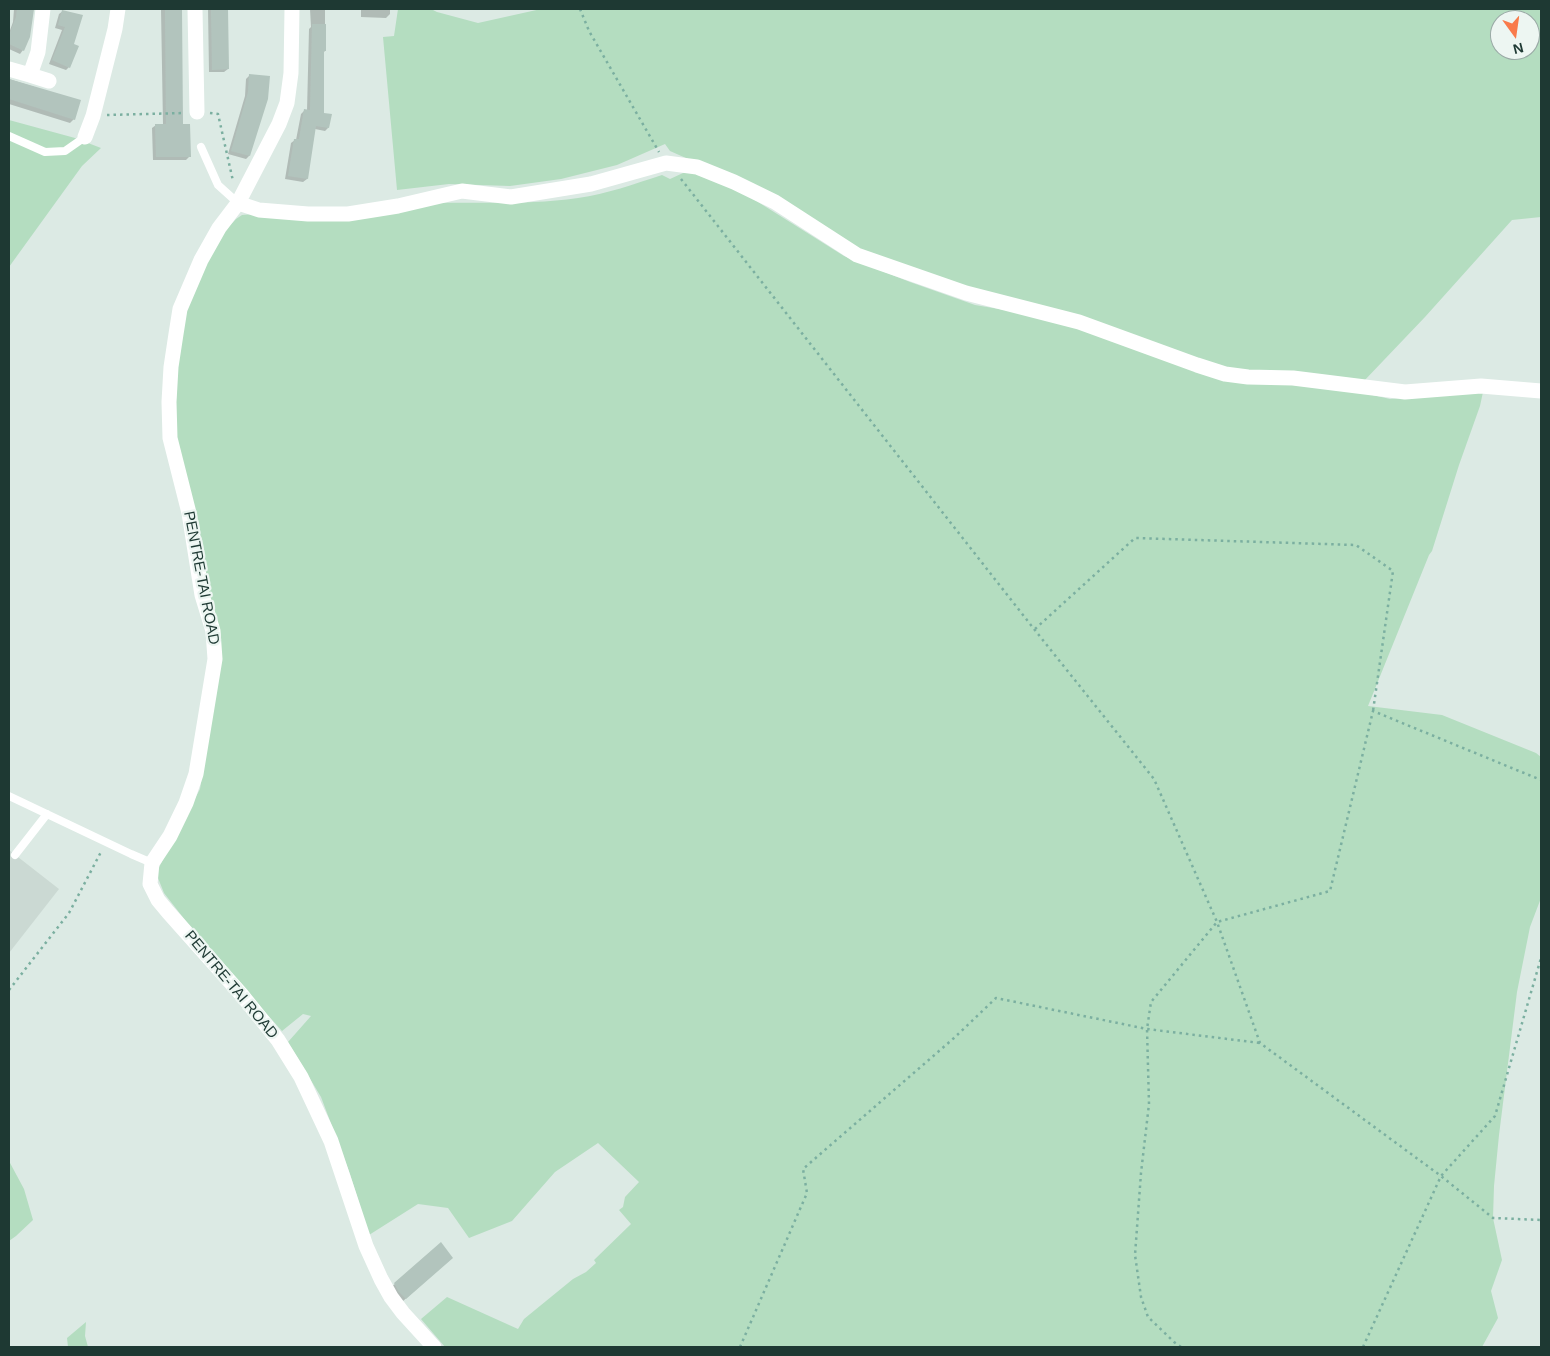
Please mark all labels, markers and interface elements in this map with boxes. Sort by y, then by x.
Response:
north arrow [1490,10,1540,60]
text: N [1512,40,1525,58]
street label: PENTRE-TAI ROAD [179,510,223,646]
street label: PENTRE-TAI ROAD [181,927,281,1043]

